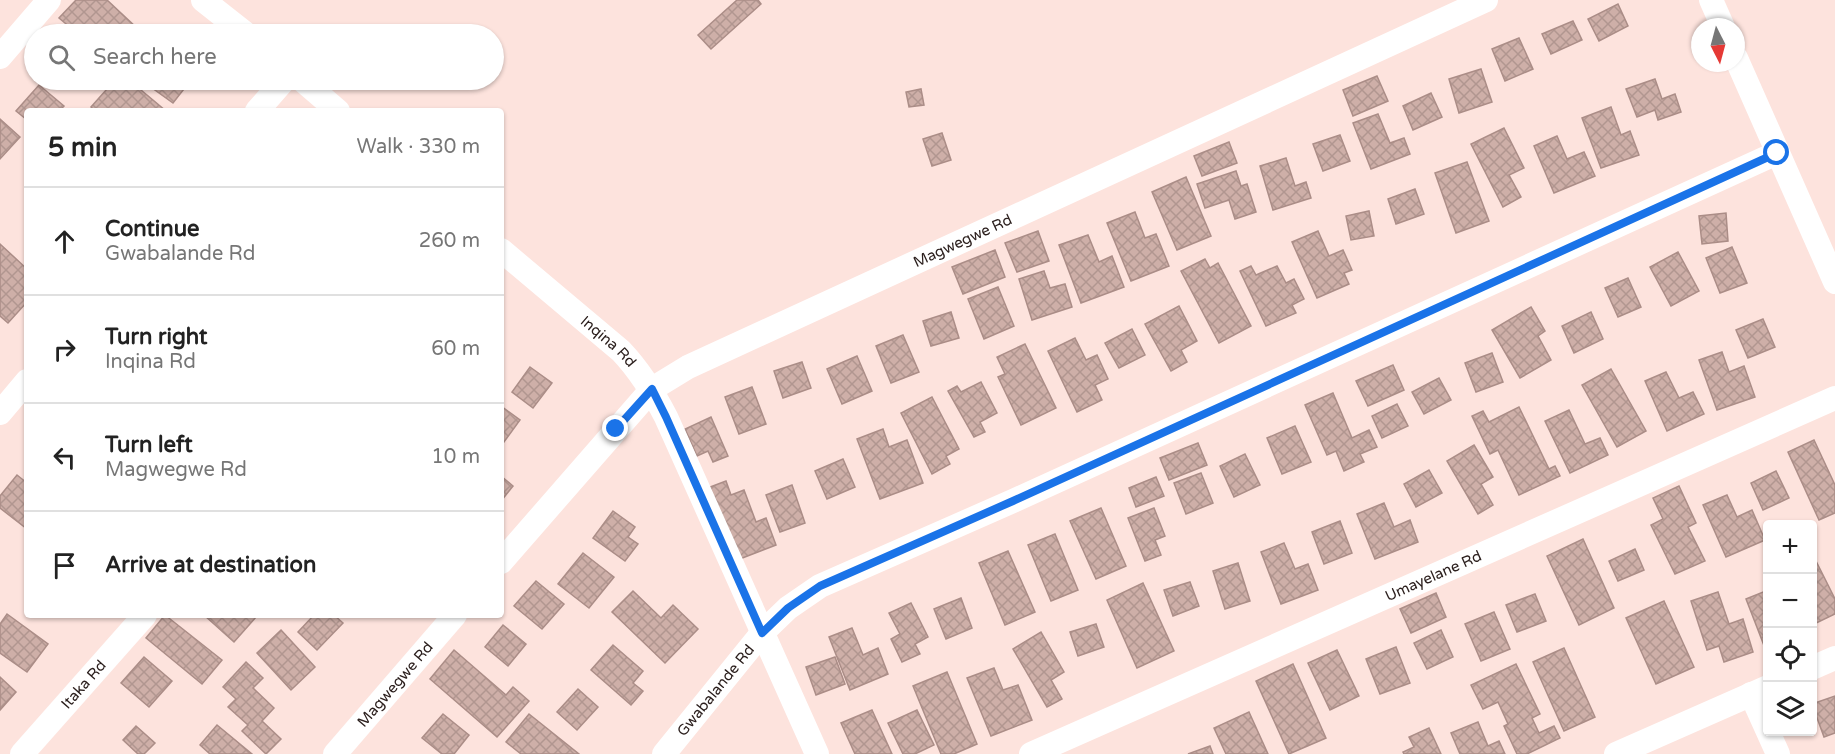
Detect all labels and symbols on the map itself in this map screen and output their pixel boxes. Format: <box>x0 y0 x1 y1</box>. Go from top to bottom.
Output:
north arrow <box>1691 18 1745 72</box>
route start <box>1763 139 1789 165</box>
street label: Magwegwe Rd <box>910 210 1015 271</box>
street label: Inqina Rd <box>577 312 640 371</box>
route end <box>602 415 628 441</box>
street label: Umayelane Rd <box>1382 547 1484 605</box>
street label: Magwegwe Rd <box>354 638 437 731</box>
street label: Gwabalande Rd <box>673 641 758 740</box>
street label: Itaka Rd <box>57 656 110 712</box>

